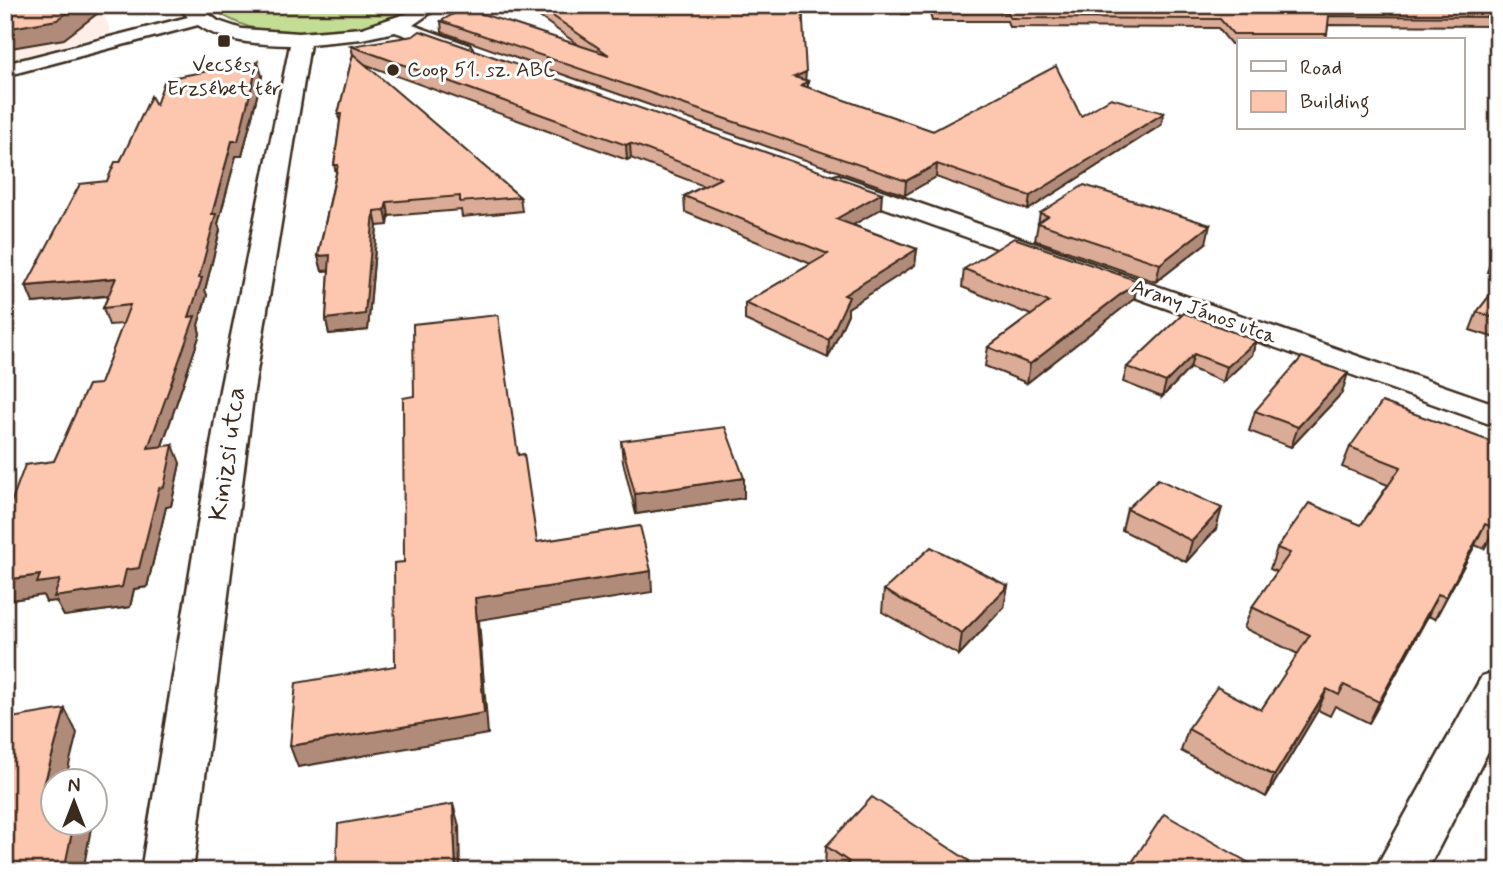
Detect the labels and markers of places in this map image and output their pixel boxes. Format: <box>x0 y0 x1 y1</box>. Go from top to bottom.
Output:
marker: Vecsés, Erzsébet tér <box>216 33 232 49</box>
place label: Vecsés, Erzsébet tér <box>167 51 281 103</box>
place label: Coop 51. sz. ABC <box>407 56 555 84</box>
marker: Coop 51. sz. ABC <box>385 62 401 78</box>

